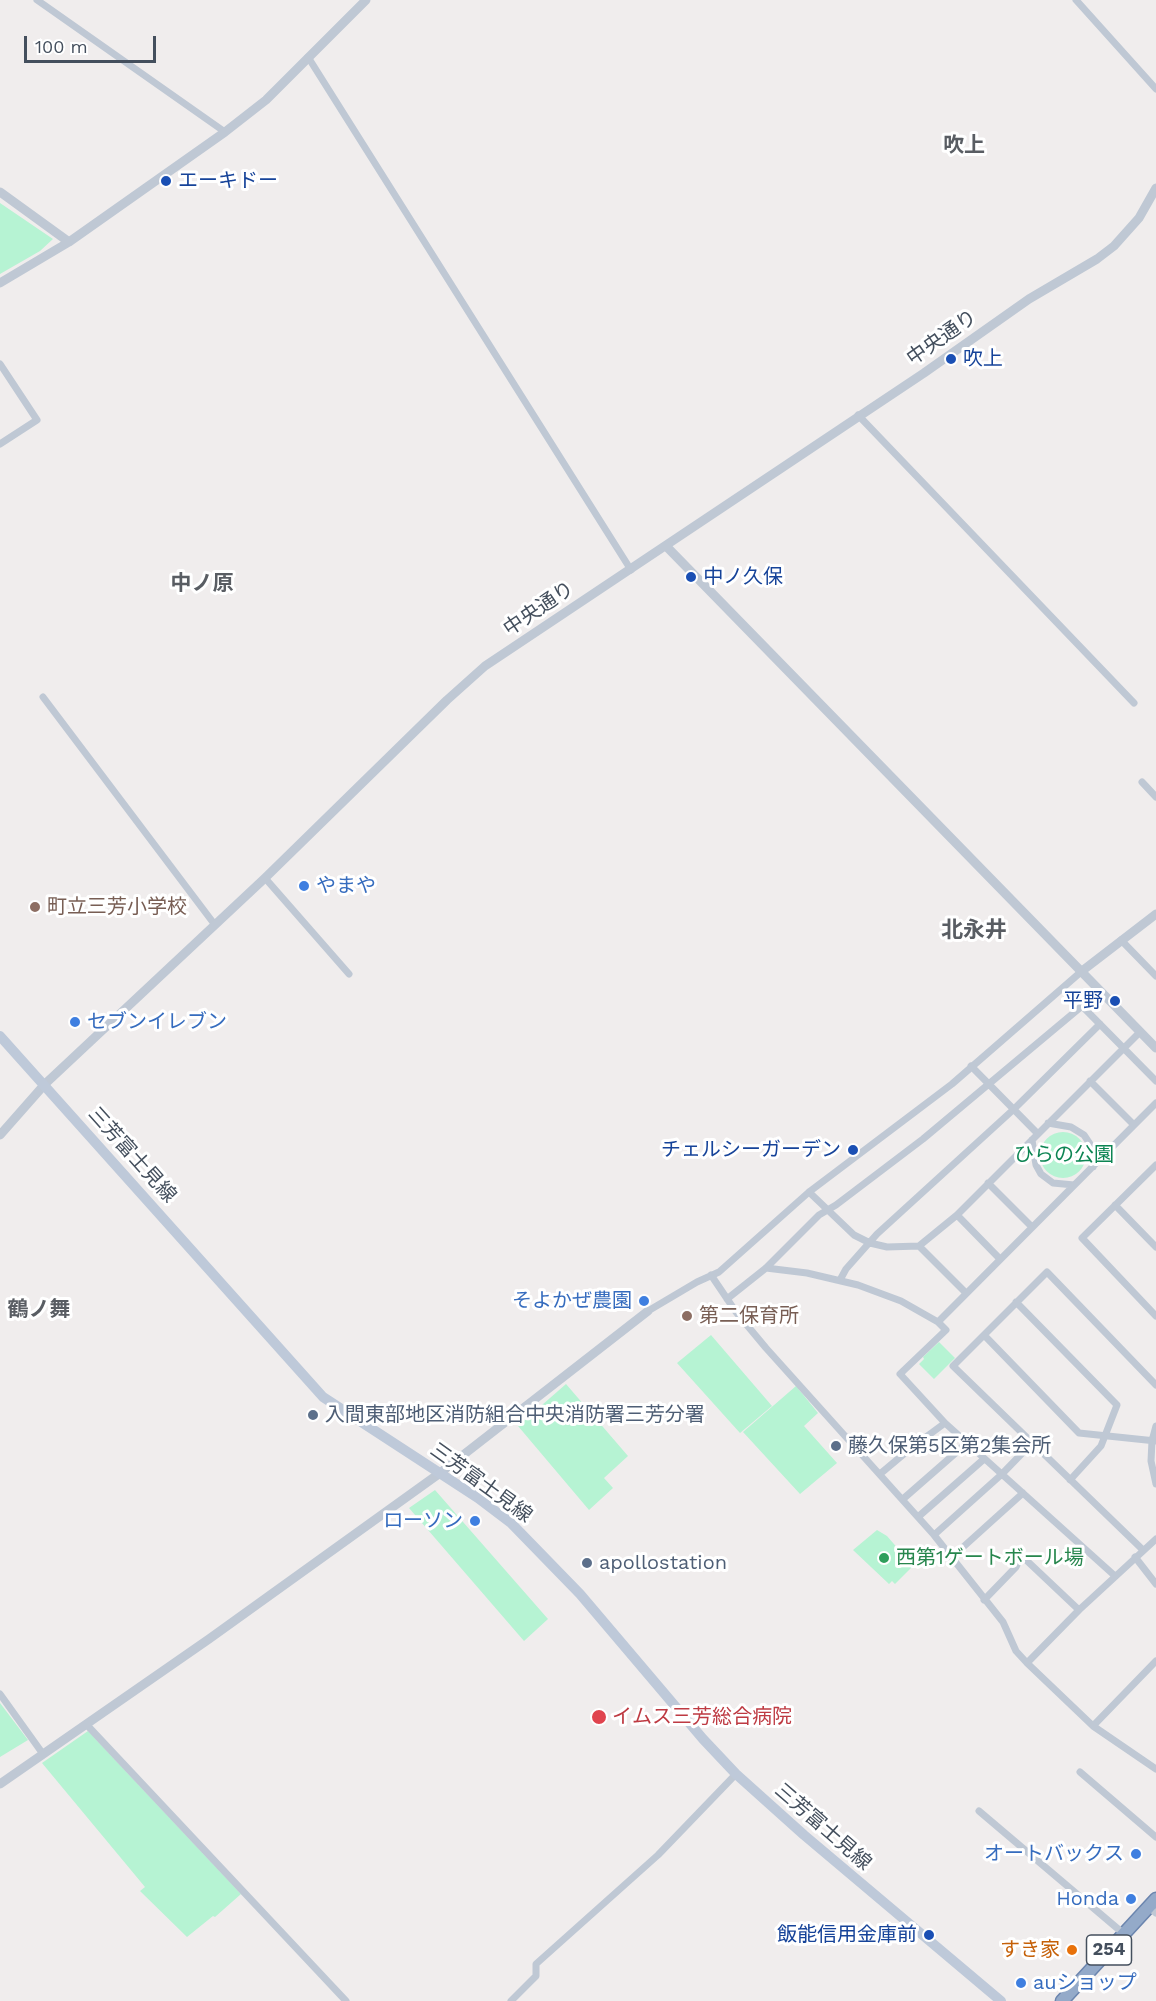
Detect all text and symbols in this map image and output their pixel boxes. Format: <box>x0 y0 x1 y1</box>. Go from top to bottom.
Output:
scale bar <box>27 24 159 62</box>
text: 100 m <box>35 36 88 57</box>
district label: 吹上 <box>943 133 985 159</box>
place label: エーキドー <box>178 169 278 193</box>
marker: エーキドー <box>159 174 173 188</box>
street label: 中央通り <box>902 305 982 371</box>
place label: 吹上 <box>963 347 1003 371</box>
marker: 吹上 <box>944 352 958 366</box>
place label: 中ノ久保 <box>703 565 783 589</box>
marker: 中ノ久保 <box>684 570 698 584</box>
district label: 中ノ原 <box>171 571 233 597</box>
street label: 中央通り <box>499 577 579 641</box>
place label: やまや <box>316 874 376 898</box>
marker: やまや <box>297 879 311 893</box>
place label: 町立三芳小学校 <box>47 895 187 919</box>
marker: 町立三芳小学校 <box>28 900 42 914</box>
district label: 北永井 <box>941 918 1007 944</box>
place label: 平野 <box>1063 989 1103 1013</box>
marker: 平野 <box>1108 994 1122 1008</box>
place label: セブンイレブン <box>87 1010 227 1034</box>
marker: セブンイレブン <box>68 1015 82 1029</box>
street label: 三芳富士見線 <box>83 1102 181 1208</box>
place label: チェルシーガーデン <box>661 1138 841 1162</box>
marker: チェルシーガーデン <box>846 1143 860 1157</box>
park label: ひらの公園 <box>1014 1143 1114 1167</box>
place label: そよかぜ農園 <box>512 1289 632 1313</box>
marker: そよかぜ農園 <box>637 1294 651 1308</box>
district label: 鶴ノ舞 <box>8 1297 70 1323</box>
place label: 第二保育所 <box>699 1304 799 1328</box>
marker: 第二保育所 <box>680 1309 694 1323</box>
place label: 入間東部地区消防組合中央消防署三芳分署 <box>325 1403 705 1427</box>
marker: 入間東部地区消防組合中央消防署三芳分署 <box>306 1408 320 1422</box>
place label: 藤久保第5区第2集会所 <box>848 1434 1051 1458</box>
street label: 三芳富士見線 <box>425 1438 537 1528</box>
marker: 藤久保第5区第2集会所 <box>829 1439 843 1453</box>
place label: ローソン <box>383 1509 463 1533</box>
marker: ローソン <box>468 1514 482 1528</box>
place label: 西第1ゲートボール場 <box>896 1546 1084 1570</box>
place label: apollostation <box>599 1551 727 1575</box>
marker: 西第1ゲートボール場 <box>877 1551 891 1565</box>
marker: apollostation <box>580 1556 594 1570</box>
place label: イムス三芳総合病院 <box>612 1705 792 1729</box>
marker: イムス三芳総合病院 <box>590 1708 608 1726</box>
street label: 三芳富士見線 <box>770 1779 876 1875</box>
place label: オートバックス <box>984 1842 1124 1866</box>
marker: オートバックス <box>1129 1847 1143 1861</box>
place label: Honda <box>1056 1887 1119 1911</box>
marker: Honda <box>1124 1892 1138 1906</box>
place label: 飯能信用金庫前 <box>777 1923 917 1947</box>
marker: 飯能信用金庫前 <box>922 1928 936 1942</box>
road number: 254 <box>1086 1935 1132 1965</box>
place label: すき家 <box>1000 1938 1060 1962</box>
marker: すき家 <box>1065 1943 1079 1957</box>
place label: auショップ <box>1033 1971 1137 1995</box>
marker: auショップ <box>1014 1976 1028 1990</box>

